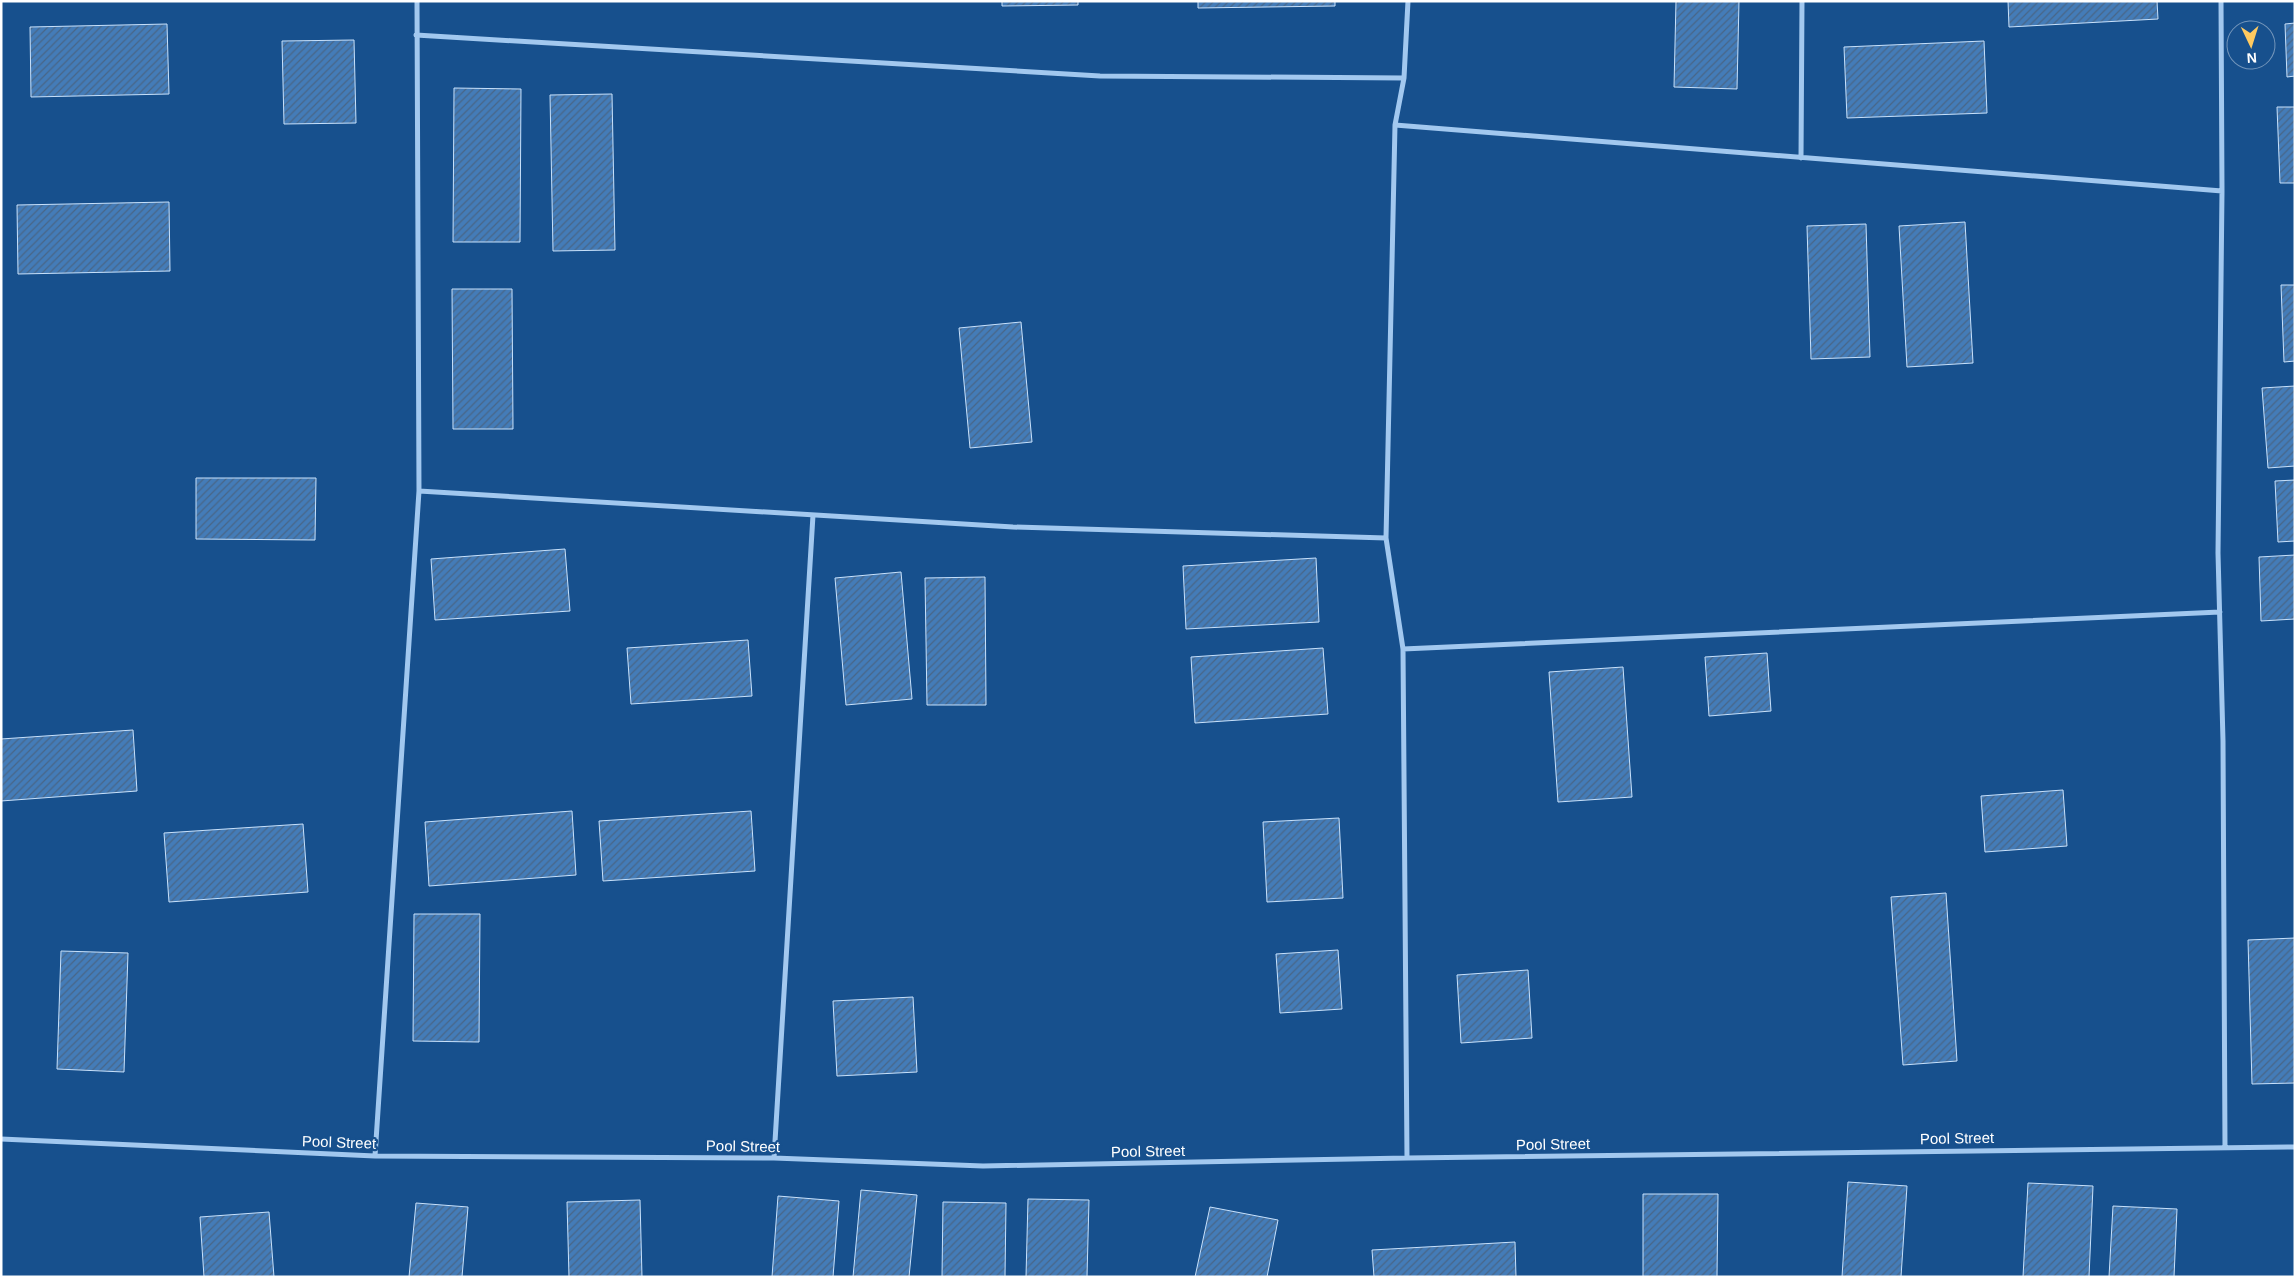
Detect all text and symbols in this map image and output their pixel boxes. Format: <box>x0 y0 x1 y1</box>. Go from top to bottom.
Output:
north arrow <box>2226 20 2276 70</box>
text: N <box>2246 50 2258 66</box>
street label: Pool Street <box>1920 1129 1995 1147</box>
street label: Pool Street <box>302 1132 377 1152</box>
street label: Pool Street <box>1516 1135 1591 1153</box>
street label: Pool Street <box>706 1137 781 1155</box>
street label: Pool Street <box>1111 1142 1186 1160</box>

